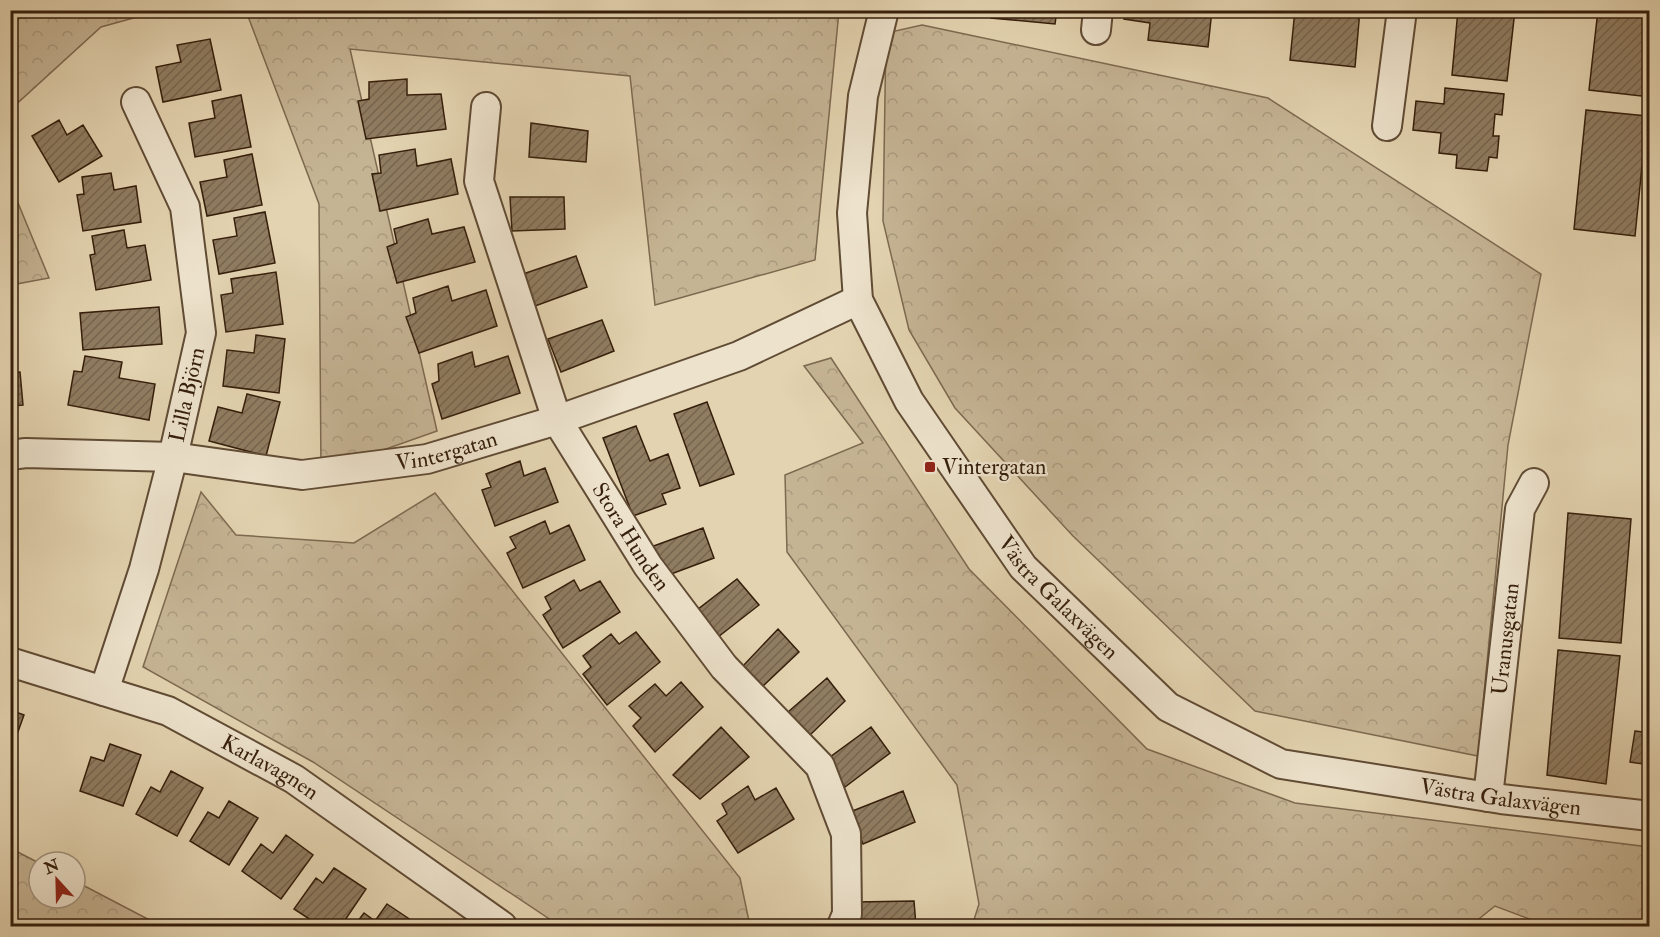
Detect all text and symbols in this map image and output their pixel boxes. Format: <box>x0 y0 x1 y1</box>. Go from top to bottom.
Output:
street label: Lilla Björn <box>163 345 211 445</box>
street label: Vintergatan <box>394 425 501 477</box>
place label: Vintergatan <box>942 453 1046 481</box>
marker: Vintergatan <box>923 460 937 474</box>
street label: Stora Hunden <box>586 477 676 597</box>
street label: Västra Galaxvägen <box>992 530 1124 666</box>
street label: Uranusgatan <box>1485 581 1526 697</box>
street label: Karlavagnen <box>216 728 324 806</box>
street label: Västra Galaxvägen <box>1418 772 1583 822</box>
north arrow <box>27 850 87 910</box>
text: N <box>40 855 63 879</box>

